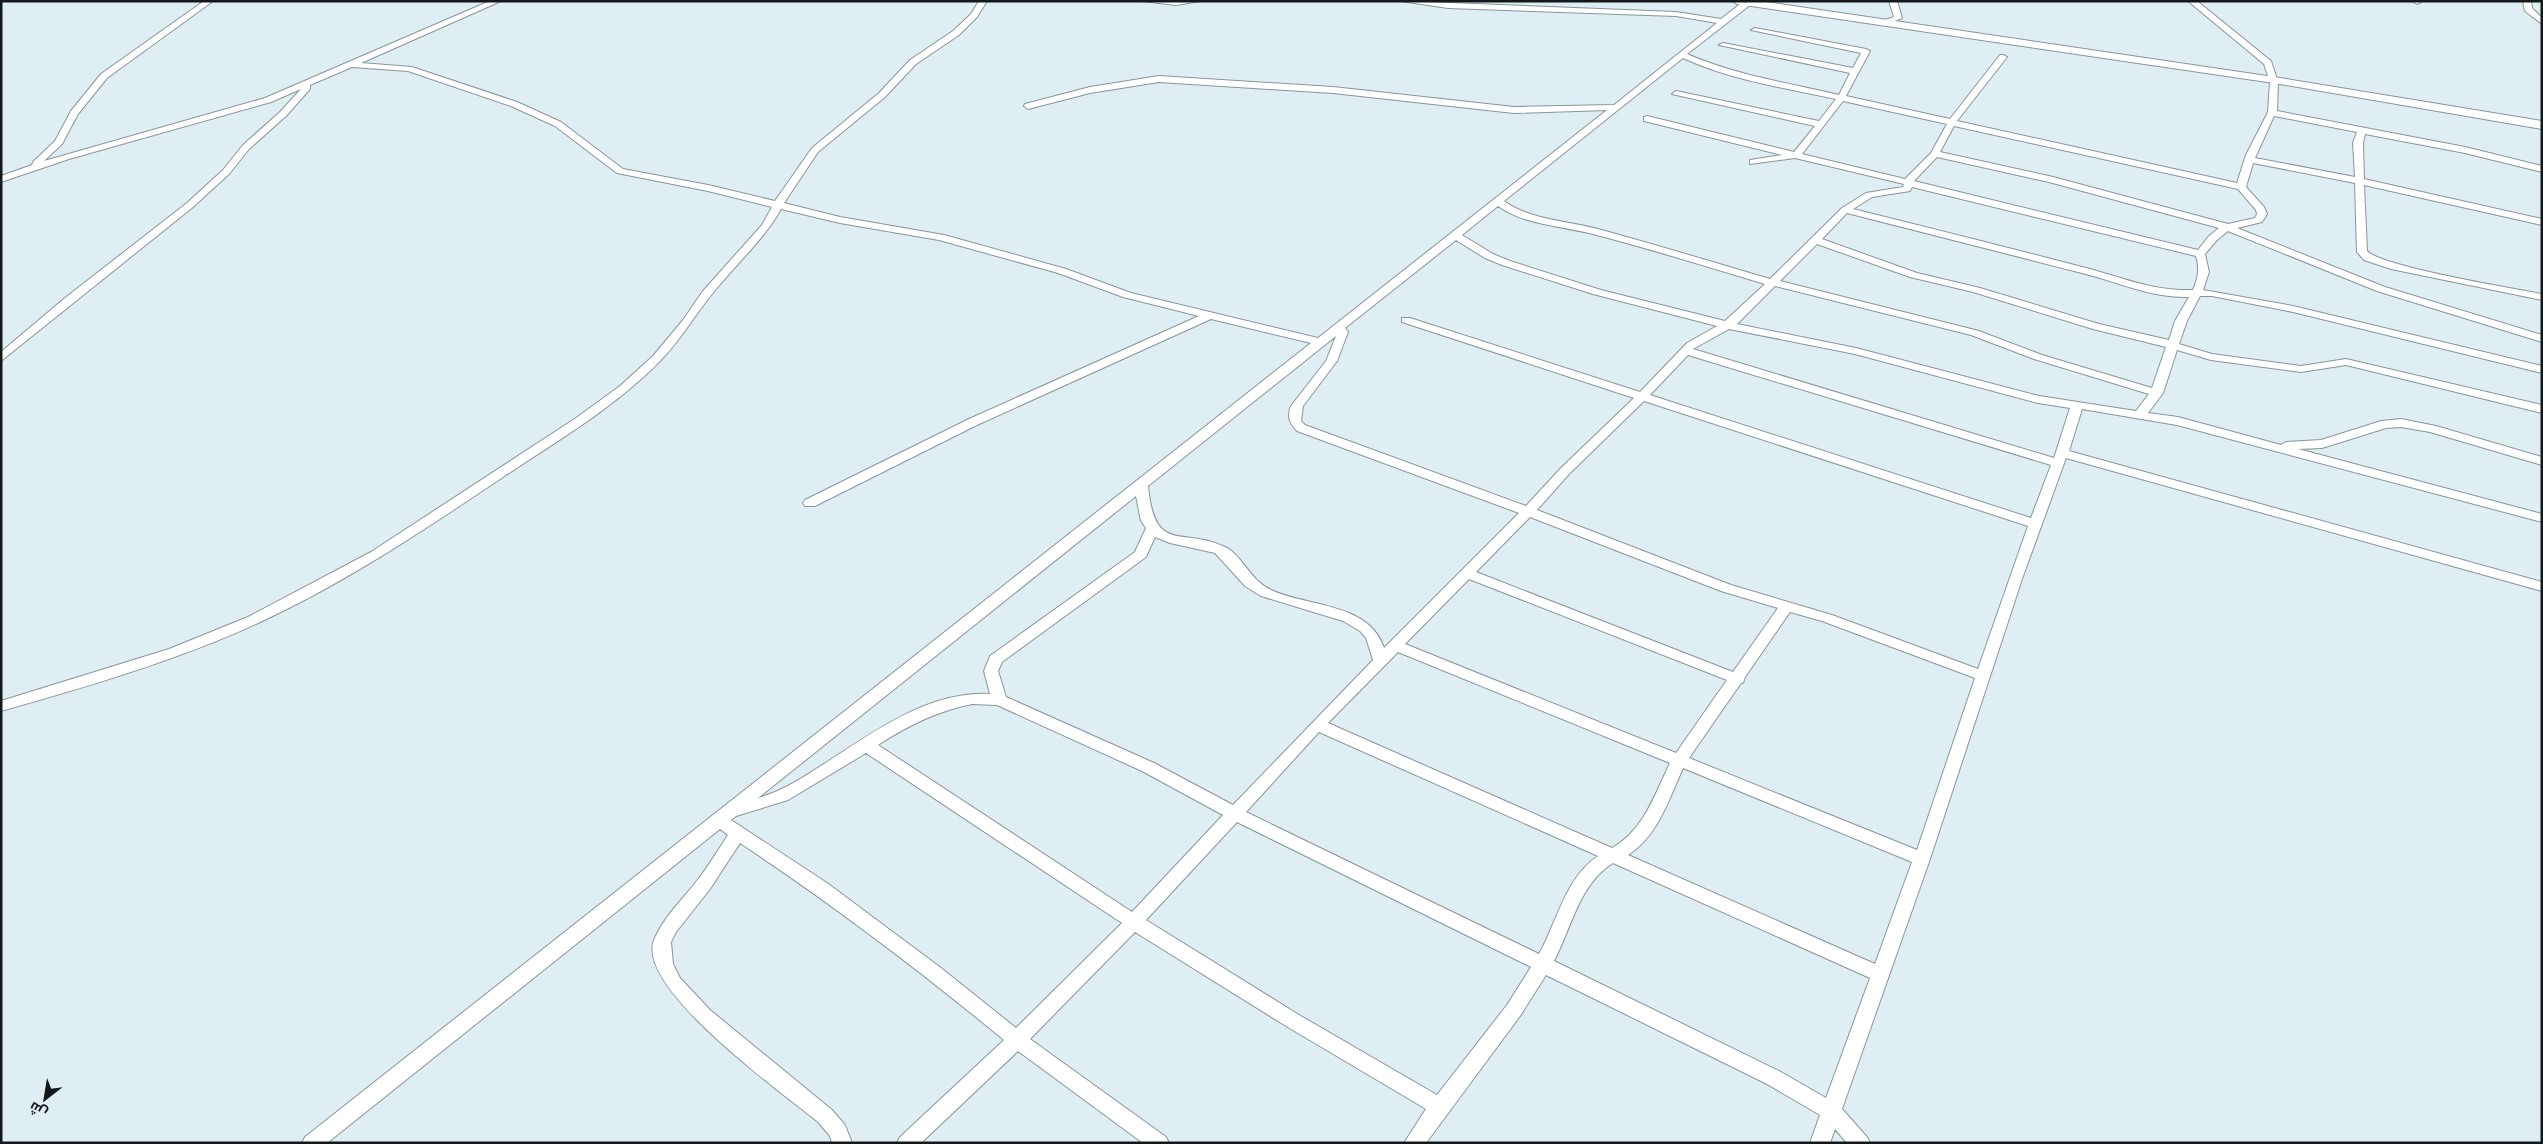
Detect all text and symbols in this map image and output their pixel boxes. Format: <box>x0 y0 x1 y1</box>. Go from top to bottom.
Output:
north arrow <box>20 1074 70 1124</box>
text: ش <box>26 1098 51 1122</box>

